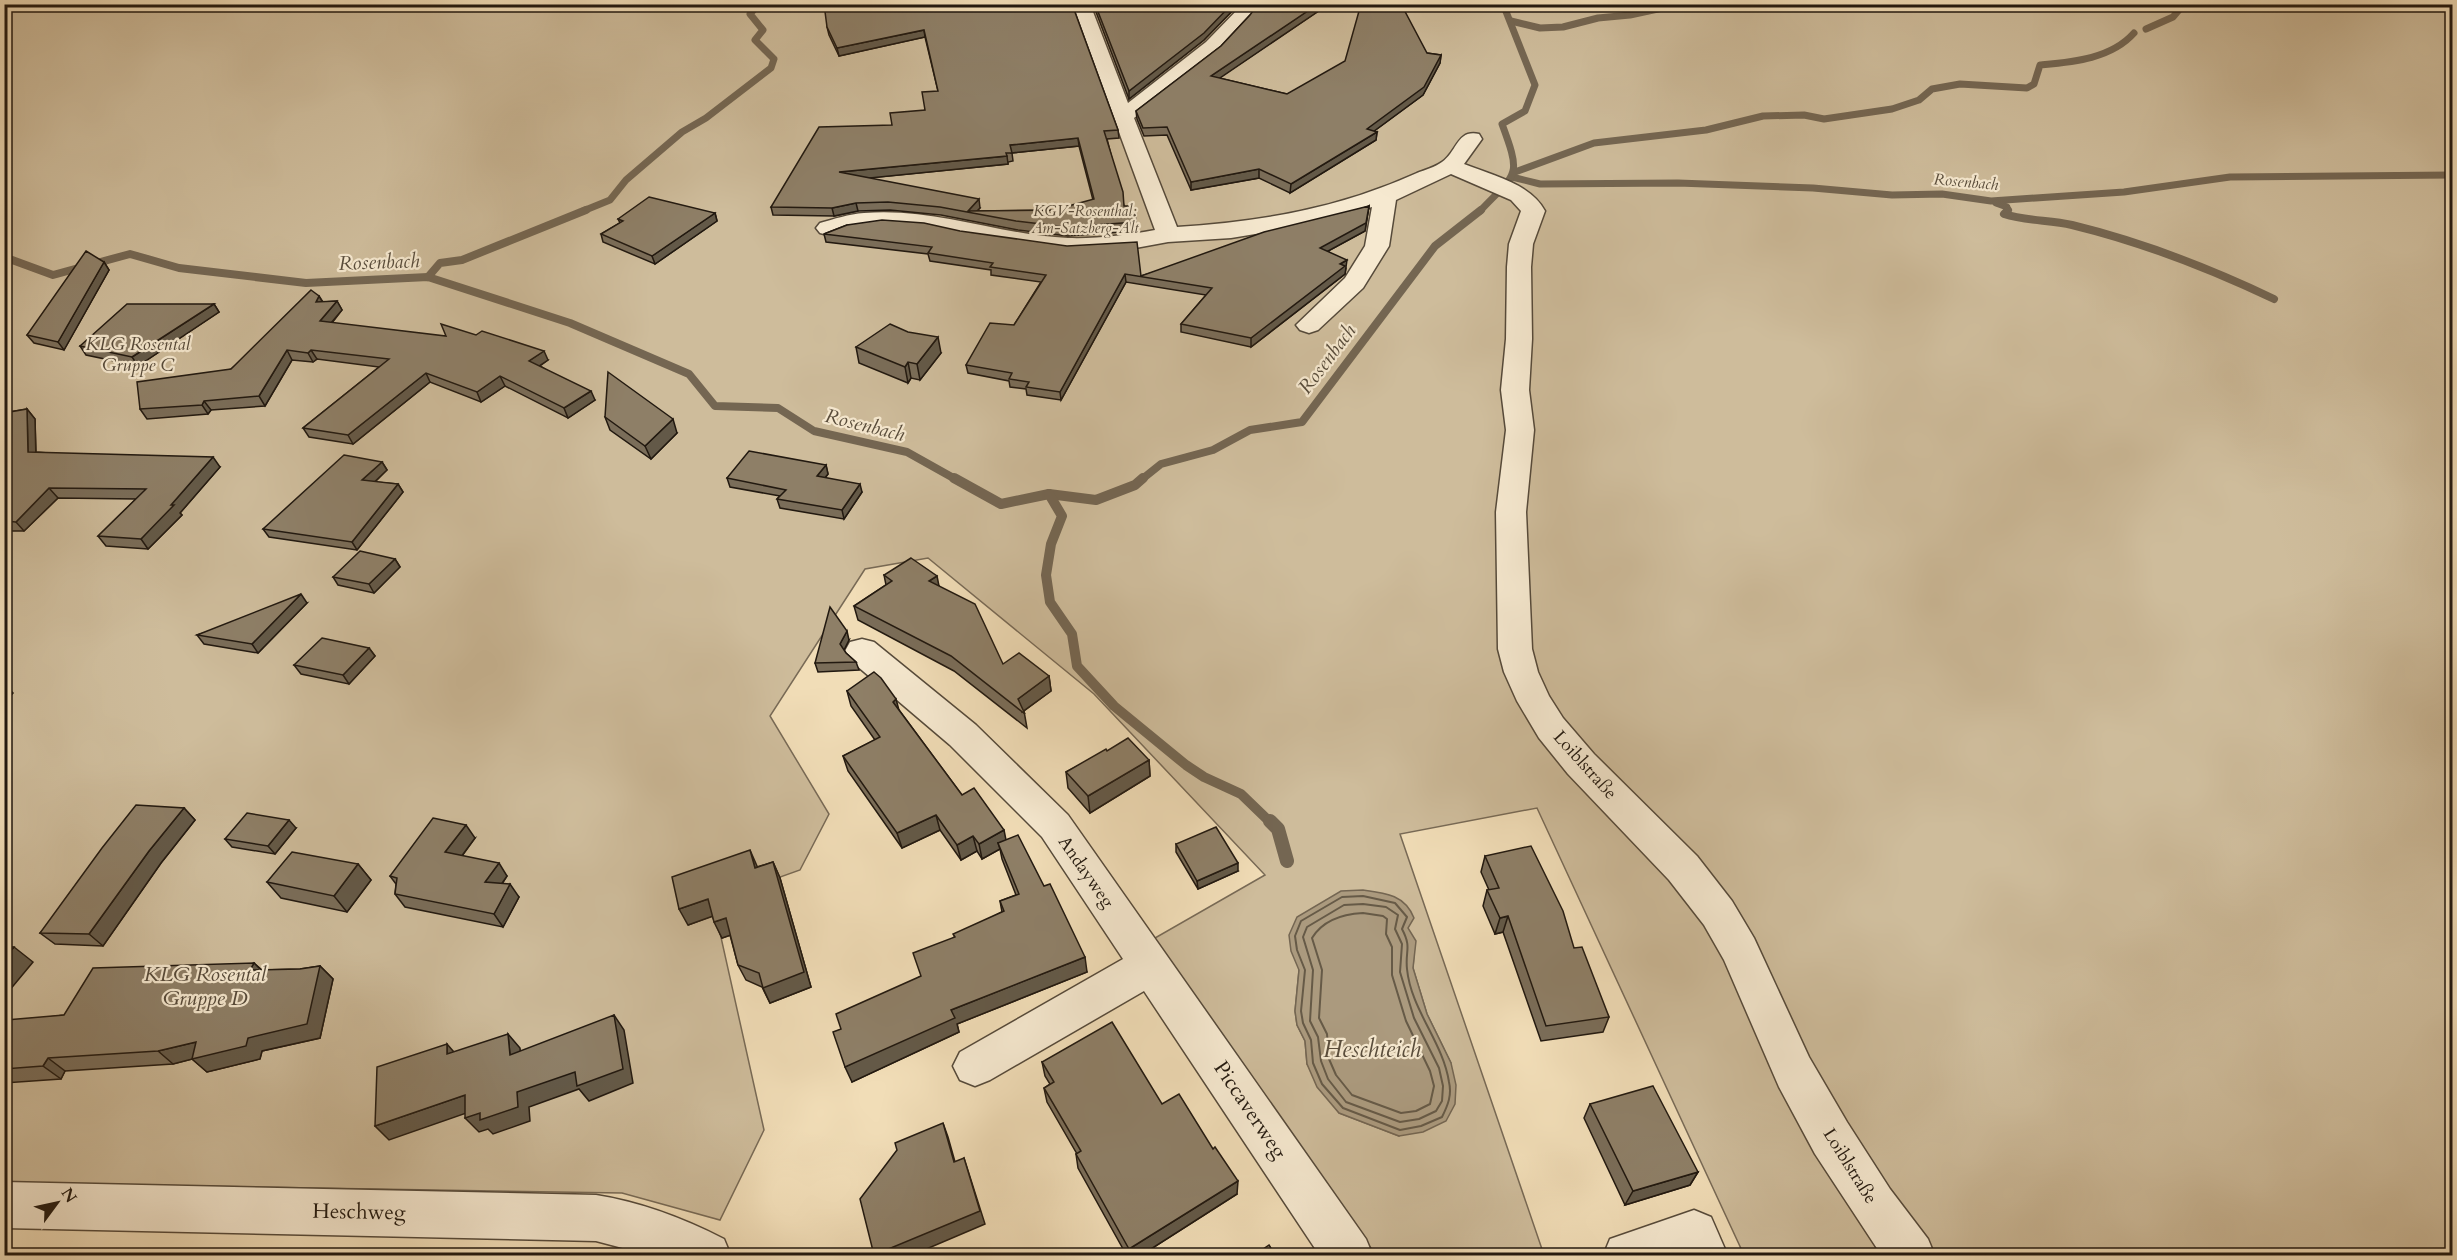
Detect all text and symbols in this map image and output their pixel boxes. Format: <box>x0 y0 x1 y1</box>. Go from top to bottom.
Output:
water label: Rosenbach <box>1933 168 2000 196</box>
park label: KGV-Rosenthal: Am-Satzberg-Alt <box>1030 201 1139 238</box>
water label: Rosenbach <box>338 247 420 277</box>
water label: Rosenbach <box>1292 318 1362 400</box>
park label: KLG Rosental Gruppe C <box>86 332 192 378</box>
water label: Rosenbach <box>822 402 908 448</box>
street label: Loiblstraße <box>1547 725 1623 805</box>
street label: Andayweg <box>1052 831 1120 914</box>
park label: KLG Rosental Gruppe D <box>144 960 267 1013</box>
water label: Heschteich <box>1323 1033 1421 1066</box>
street label: Piccaverweg <box>1207 1055 1294 1165</box>
street label: Loiblstraße <box>1817 1123 1883 1209</box>
north arrow <box>27 1173 87 1233</box>
text: N <box>56 1184 82 1207</box>
street label: Heschweg <box>312 1197 406 1227</box>

